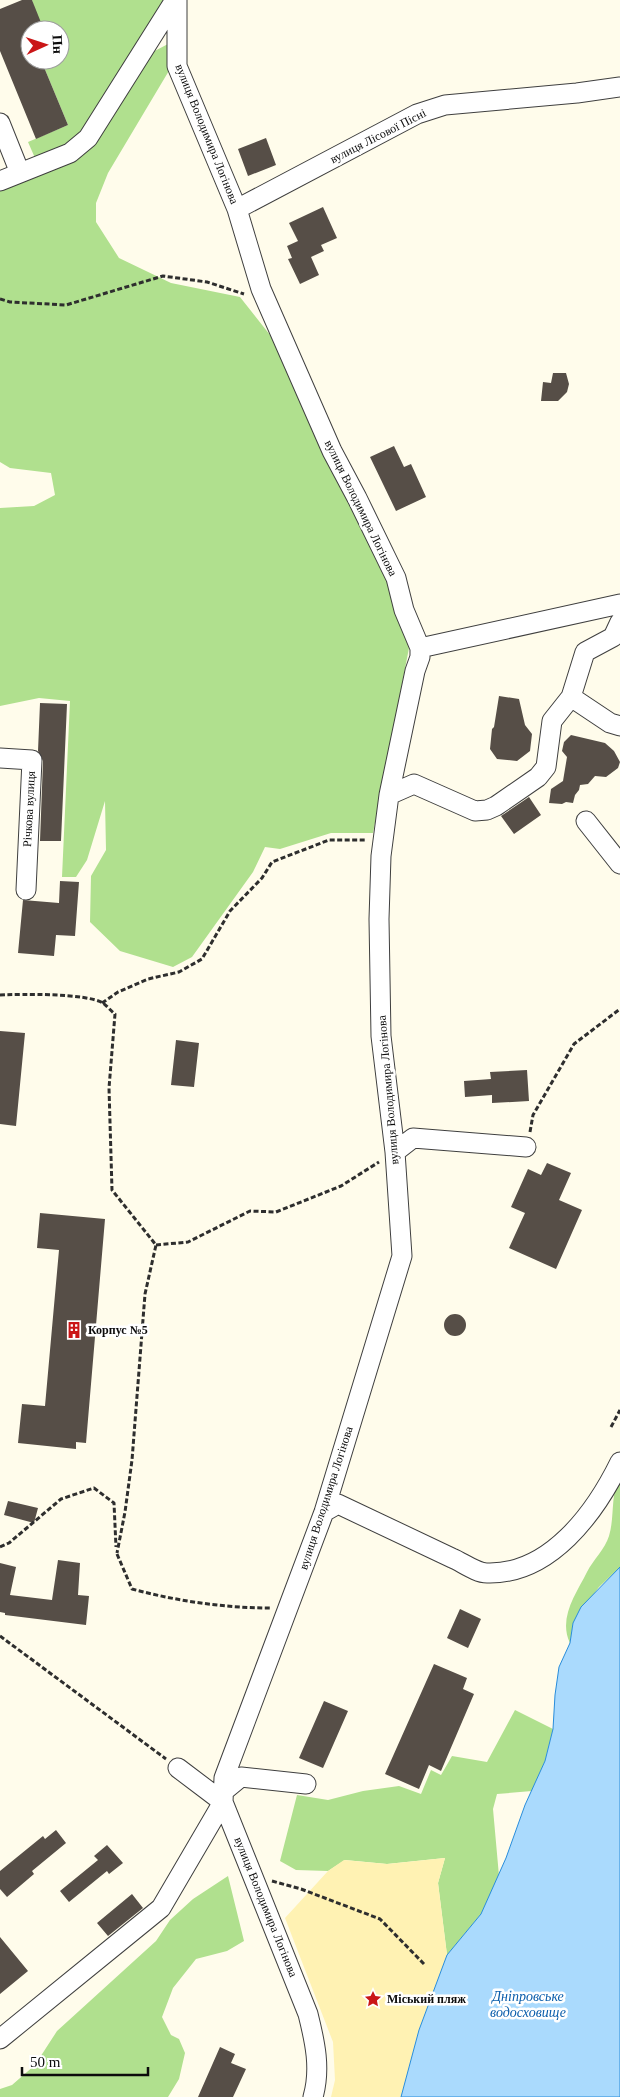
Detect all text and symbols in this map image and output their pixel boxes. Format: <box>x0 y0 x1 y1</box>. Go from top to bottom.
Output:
north arrow <box>20 20 70 70</box>
text: Пн <box>49 34 65 54</box>
street label: вулиця Володимира Логінова <box>172 62 242 207</box>
street label: вулиця Лісової Пісні <box>328 105 429 166</box>
street label: вулиця Володимира Логінова <box>322 438 400 579</box>
street label: Річкова вулиця <box>20 770 38 847</box>
street label: вулиця Володимира Логінова <box>374 1014 402 1165</box>
building icon: Корпус №5 <box>64 1320 84 1340</box>
place label: Корпус №5 <box>88 1323 148 1337</box>
street label: вулиця Володимира Логінова <box>296 1424 356 1571</box>
street label: вулиця Володимира Логінова <box>231 1835 301 1980</box>
place icon: Міський пляж <box>363 1989 383 2009</box>
water label: Дніпровське водосховище <box>490 1989 566 2020</box>
place label: Міський пляж <box>387 1992 466 2006</box>
scale bar <box>22 2044 149 2076</box>
text: 50 m <box>30 2054 61 2070</box>

